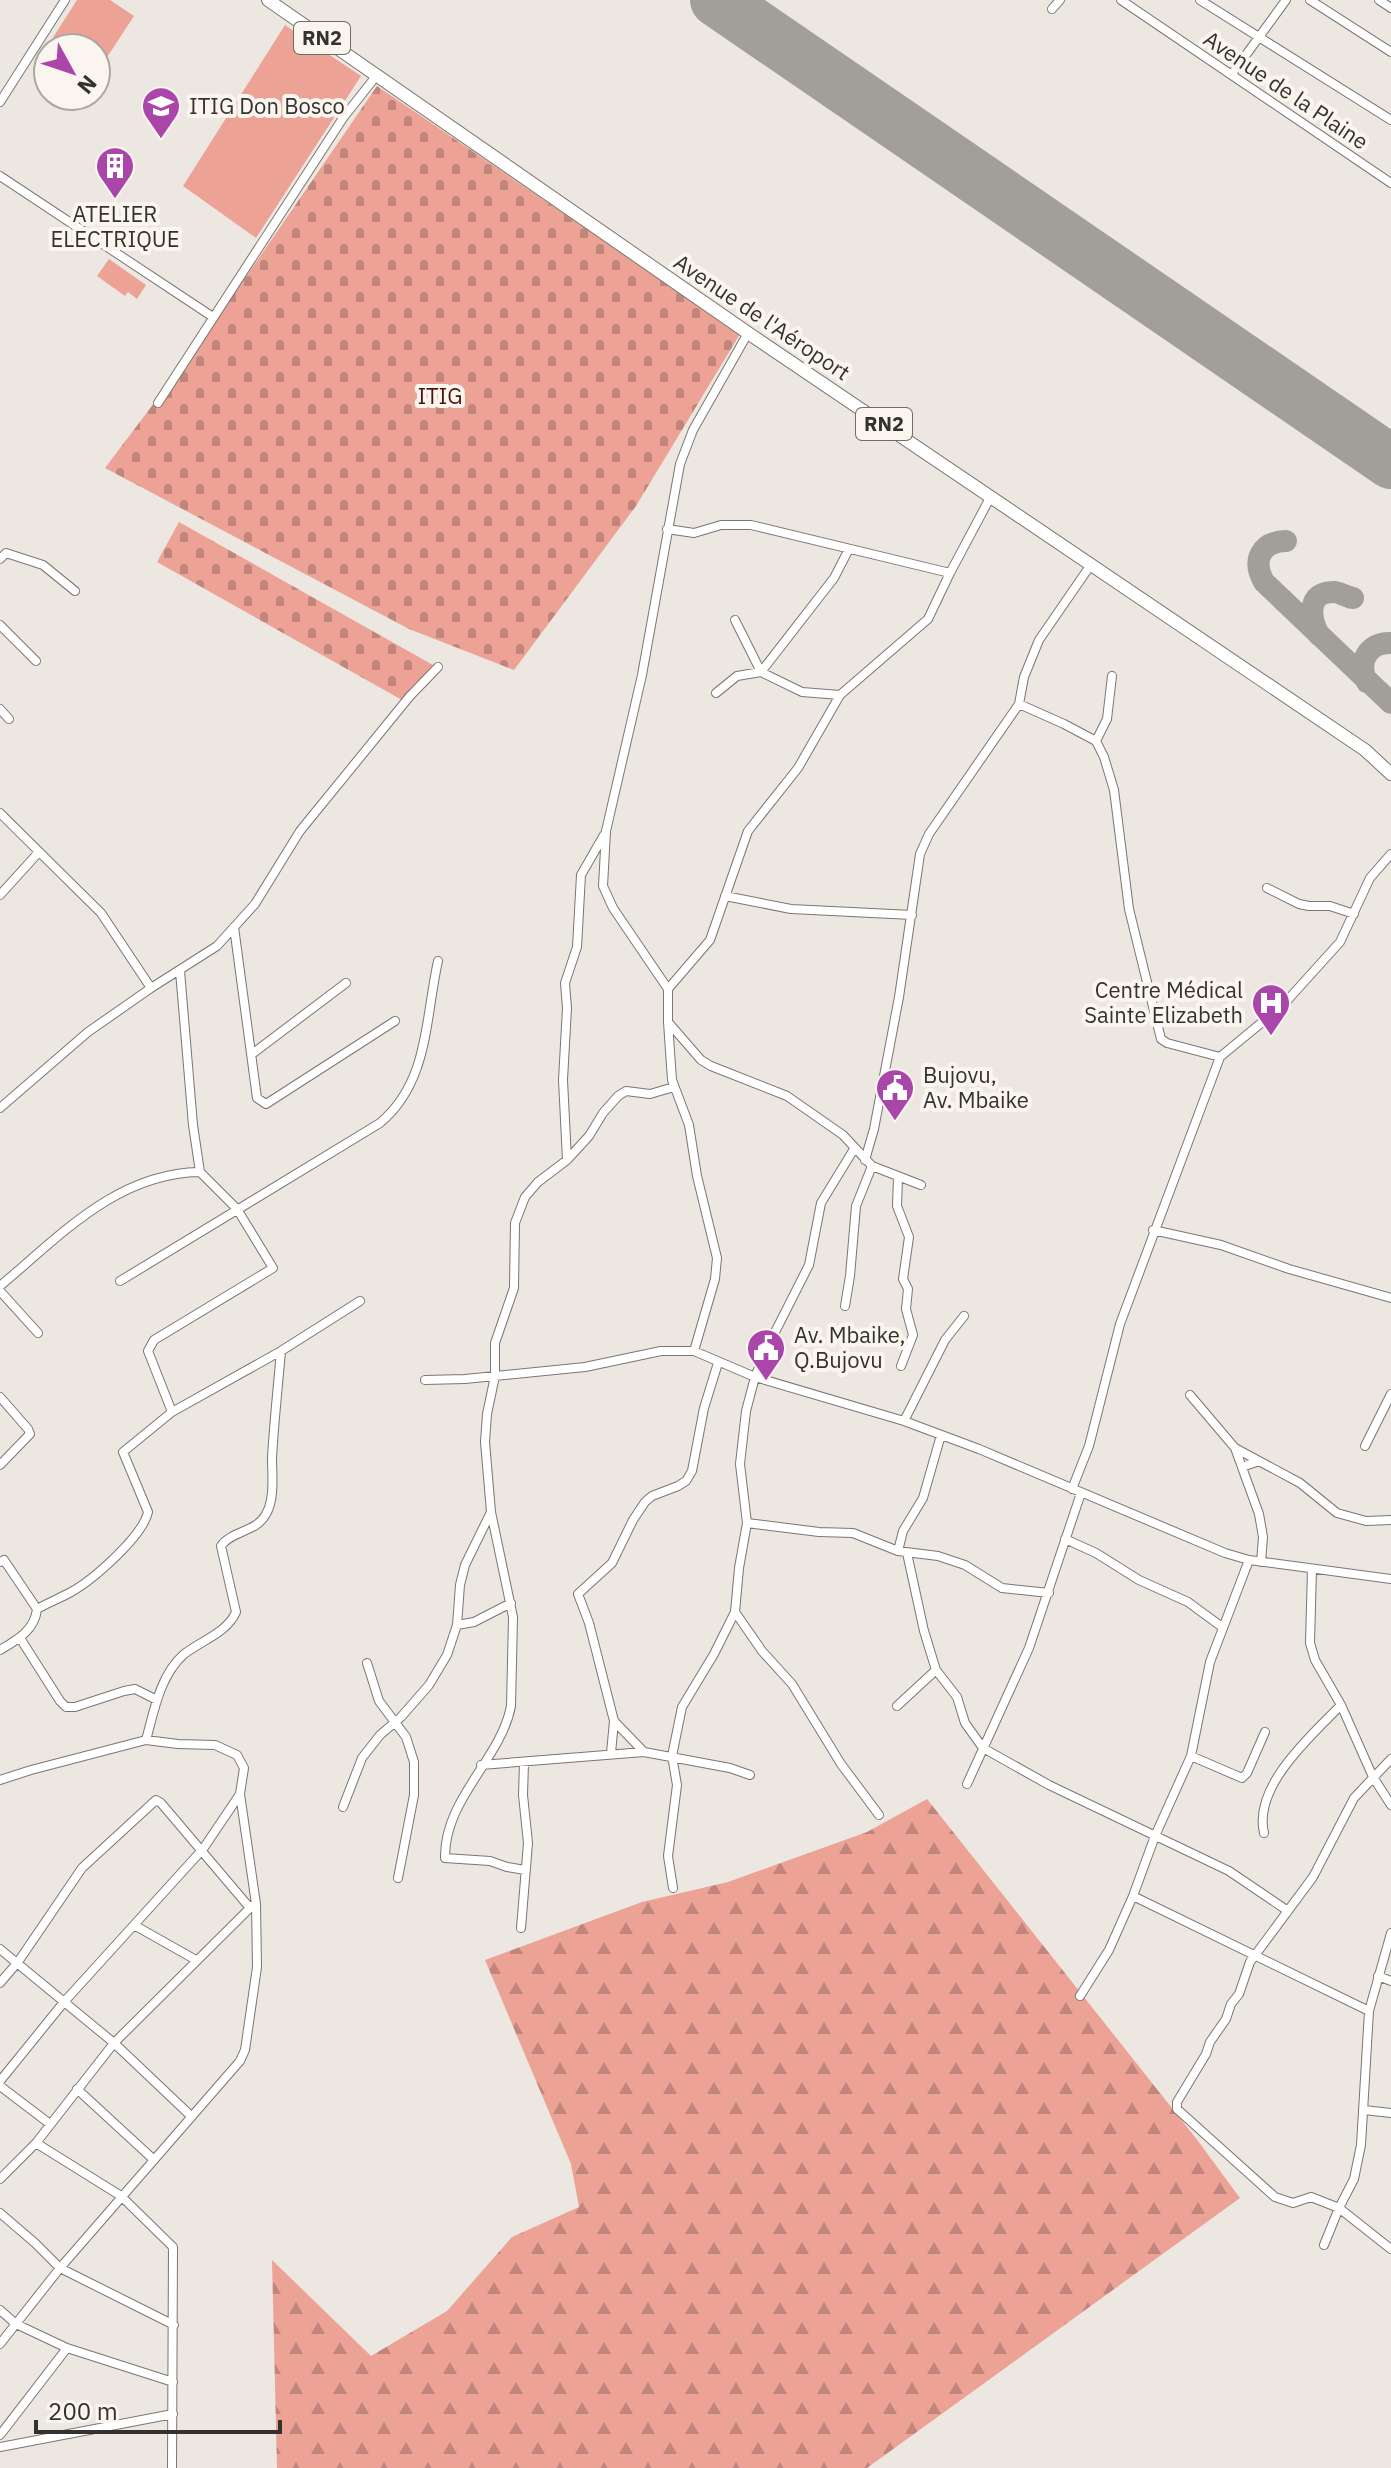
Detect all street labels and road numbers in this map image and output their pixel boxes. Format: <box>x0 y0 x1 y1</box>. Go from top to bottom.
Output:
road number: RN2 <box>294 22 350 54</box>
street label: Avenue de la Plaine <box>1198 24 1374 155</box>
street label: Avenue de l'Aéroport <box>669 247 856 386</box>
road number: RN2 <box>856 408 912 440</box>

